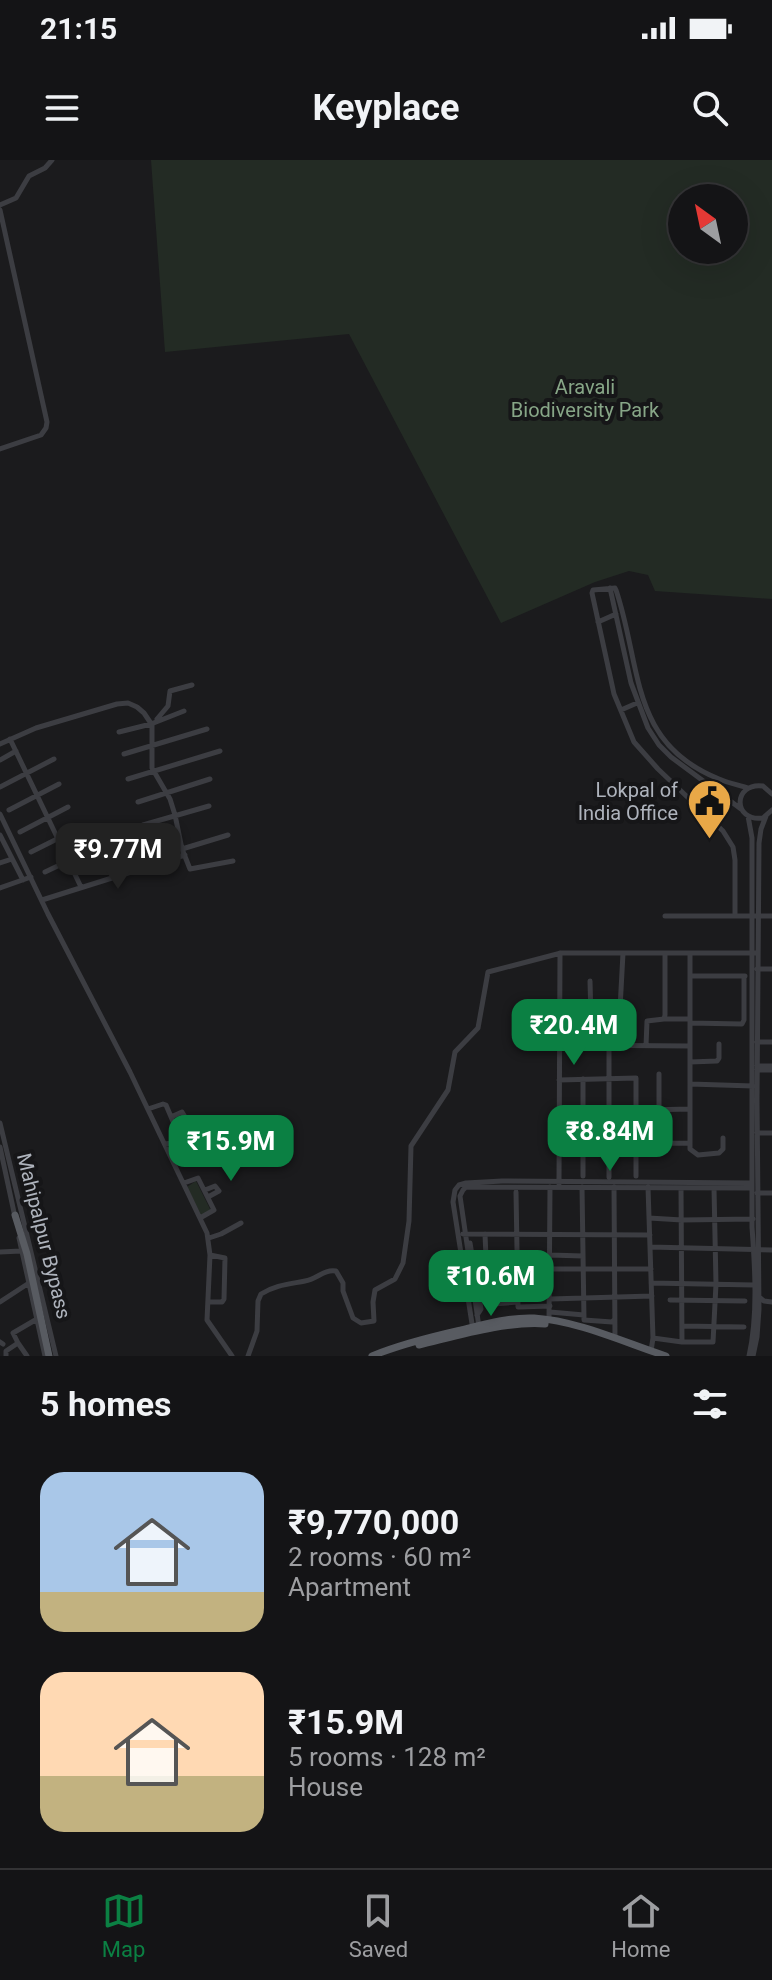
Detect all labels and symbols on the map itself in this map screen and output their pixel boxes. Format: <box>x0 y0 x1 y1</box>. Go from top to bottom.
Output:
north arrow <box>668 184 748 264</box>
park label: Aravali Biodiversity Park <box>511 375 660 422</box>
public building icon: Lokpal of India Office <box>685 777 733 840</box>
place label: Lokpal of India Office <box>578 778 678 825</box>
pin: ₹9.77M <box>53 823 183 891</box>
pin: ₹20.4M <box>509 999 639 1067</box>
pin: ₹8.84M <box>545 1105 675 1173</box>
pin: ₹15.9M <box>166 1115 296 1183</box>
street label: Mahipalpur Bypass <box>12 1151 76 1321</box>
pin: ₹10.6M <box>426 1250 556 1318</box>

